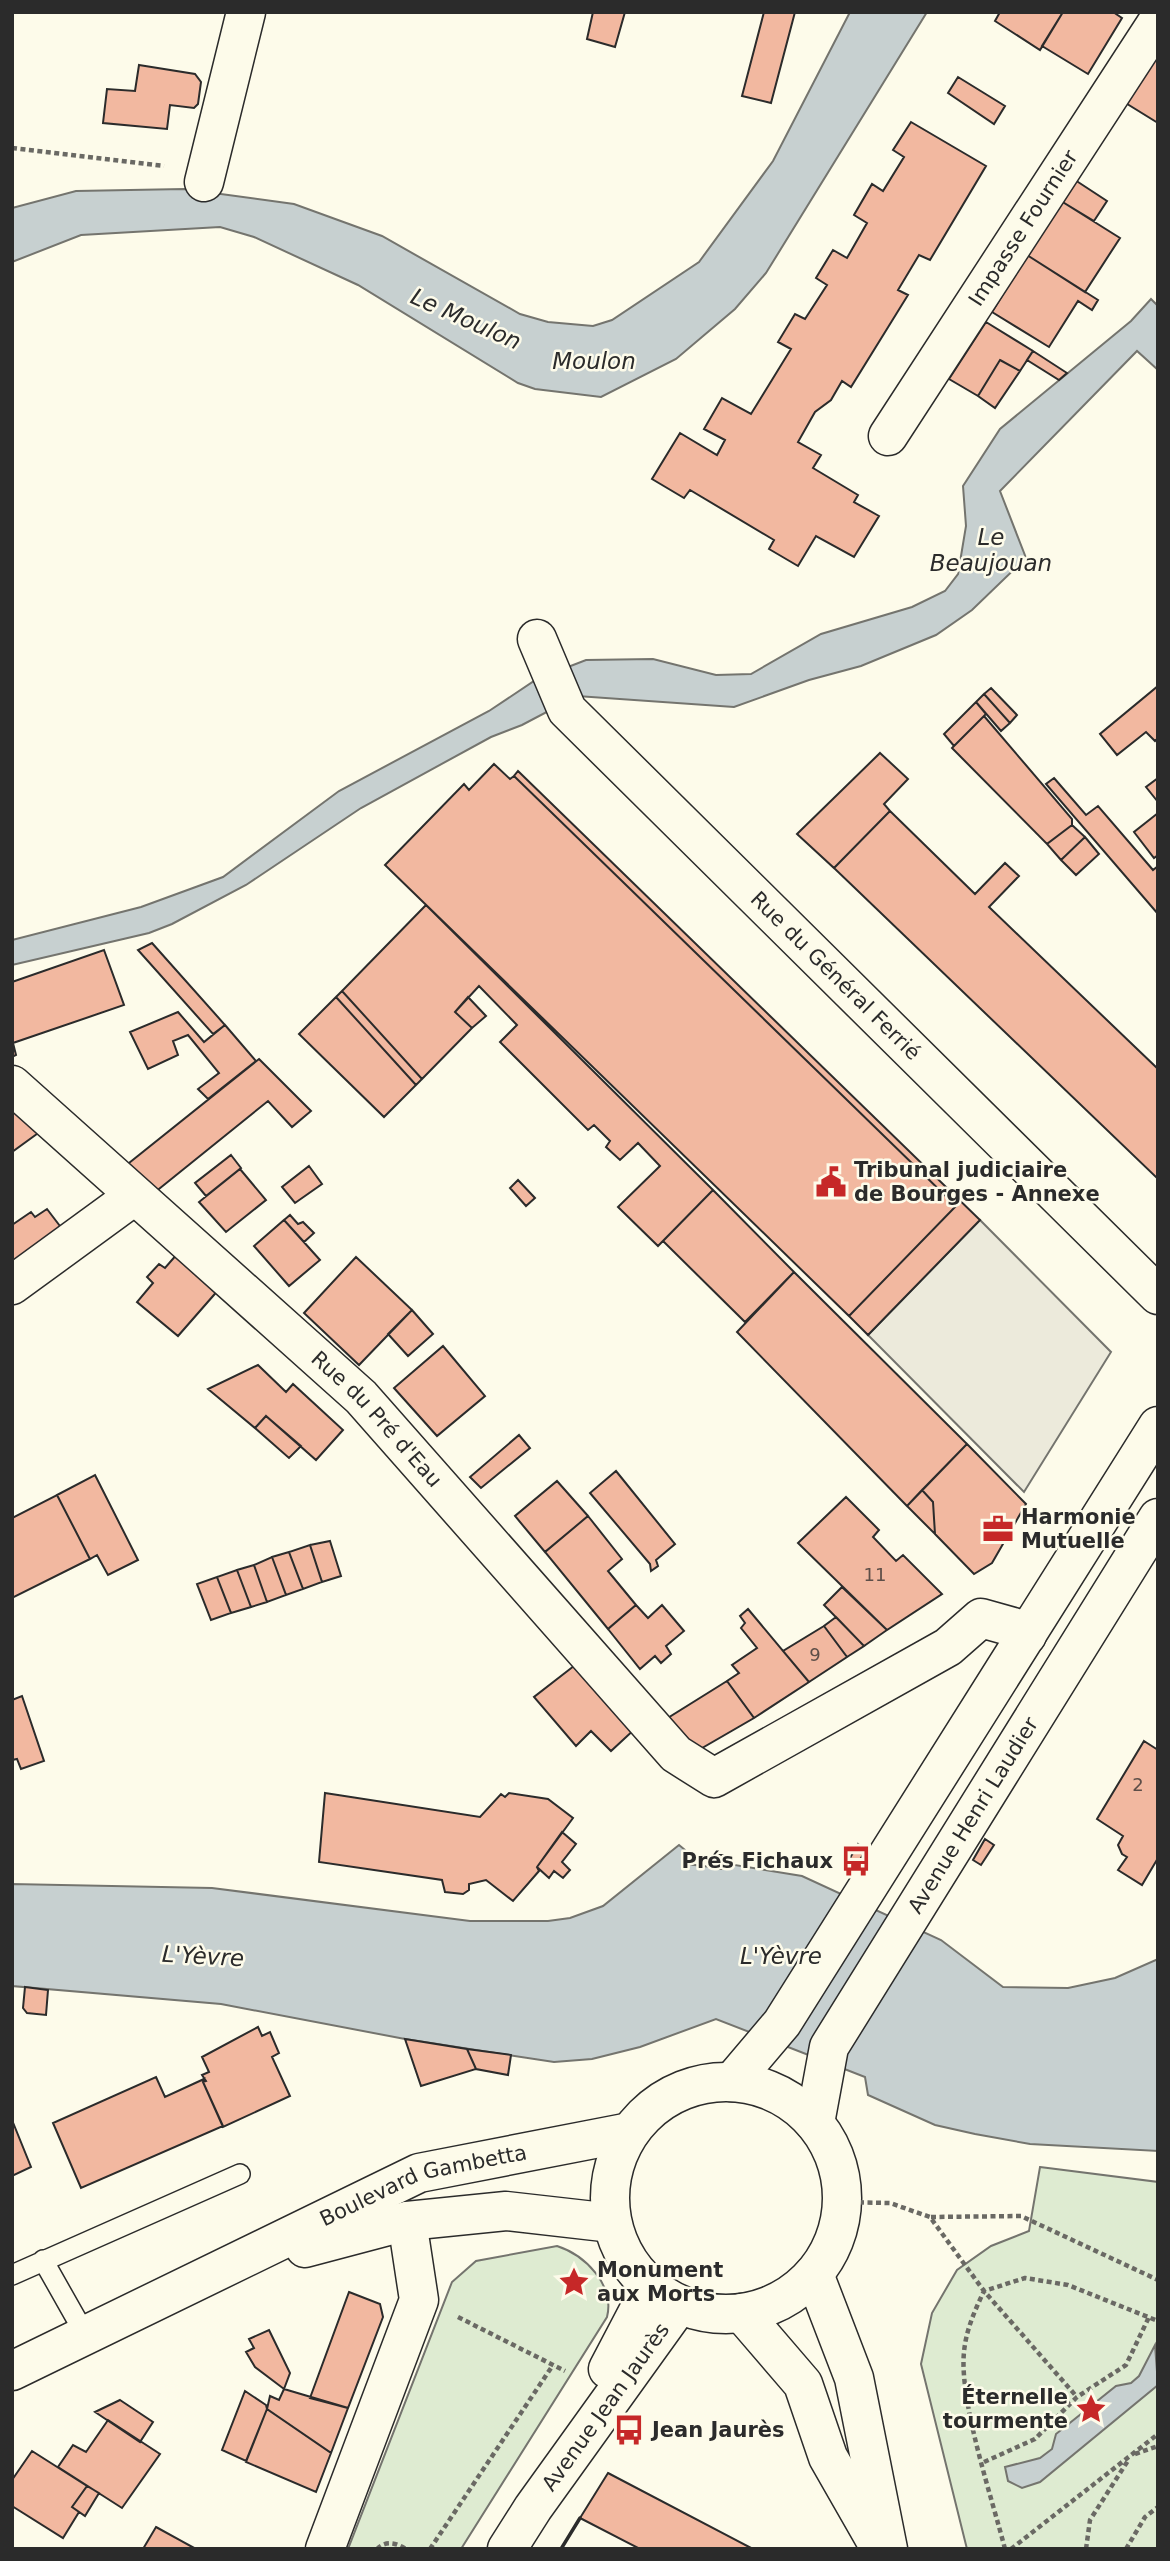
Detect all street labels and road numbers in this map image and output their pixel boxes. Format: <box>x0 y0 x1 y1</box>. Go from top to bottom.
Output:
street label: Impasse Fournier <box>964 145 1083 310</box>
street label: Rue du Général Ferrié <box>746 887 925 1065</box>
street label: Rue du Pré d'Eau <box>306 1346 447 1492</box>
street label: Avenue Henri Laudier <box>903 1713 1043 1918</box>
street label: Boulevard Gambetta <box>316 2140 529 2231</box>
street label: Avenue Jean Jaurès <box>537 2318 674 2496</box>

